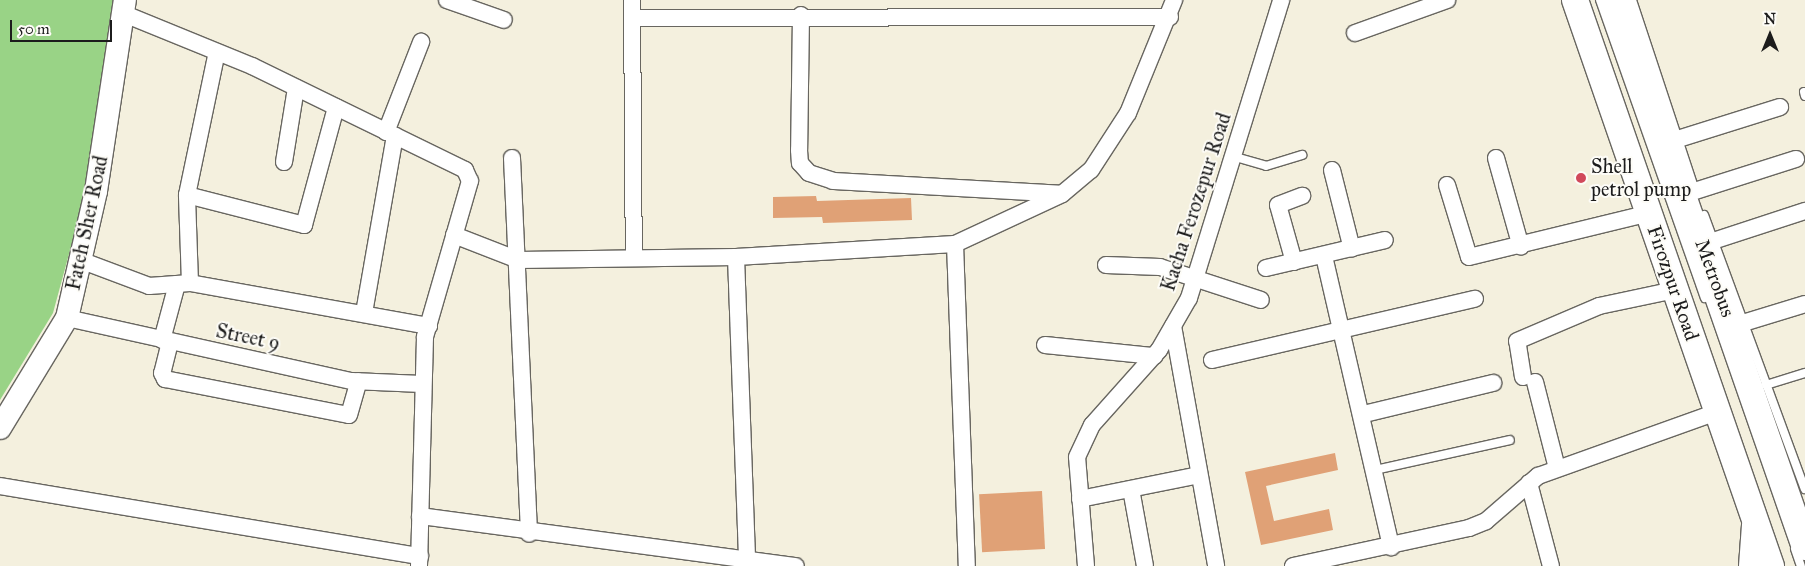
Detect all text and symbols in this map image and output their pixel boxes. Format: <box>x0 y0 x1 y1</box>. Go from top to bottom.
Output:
scale bar <box>12 10 115 42</box>
north arrow <box>1745 10 1795 60</box>
text: N <box>1764 11 1776 28</box>
text: 50 m <box>18 20 50 38</box>
street label: Kacha Ferozepur Road <box>1156 110 1236 294</box>
street label: Fateh Sher Road <box>61 153 113 293</box>
place label: Shell petrol pump <box>1591 155 1691 202</box>
marker: Shell petrol pump <box>1575 172 1587 184</box>
street label: Firozpur Road <box>1642 222 1704 344</box>
street label: Metrobus <box>1690 236 1740 320</box>
street label: Street 9 <box>214 319 282 355</box>

